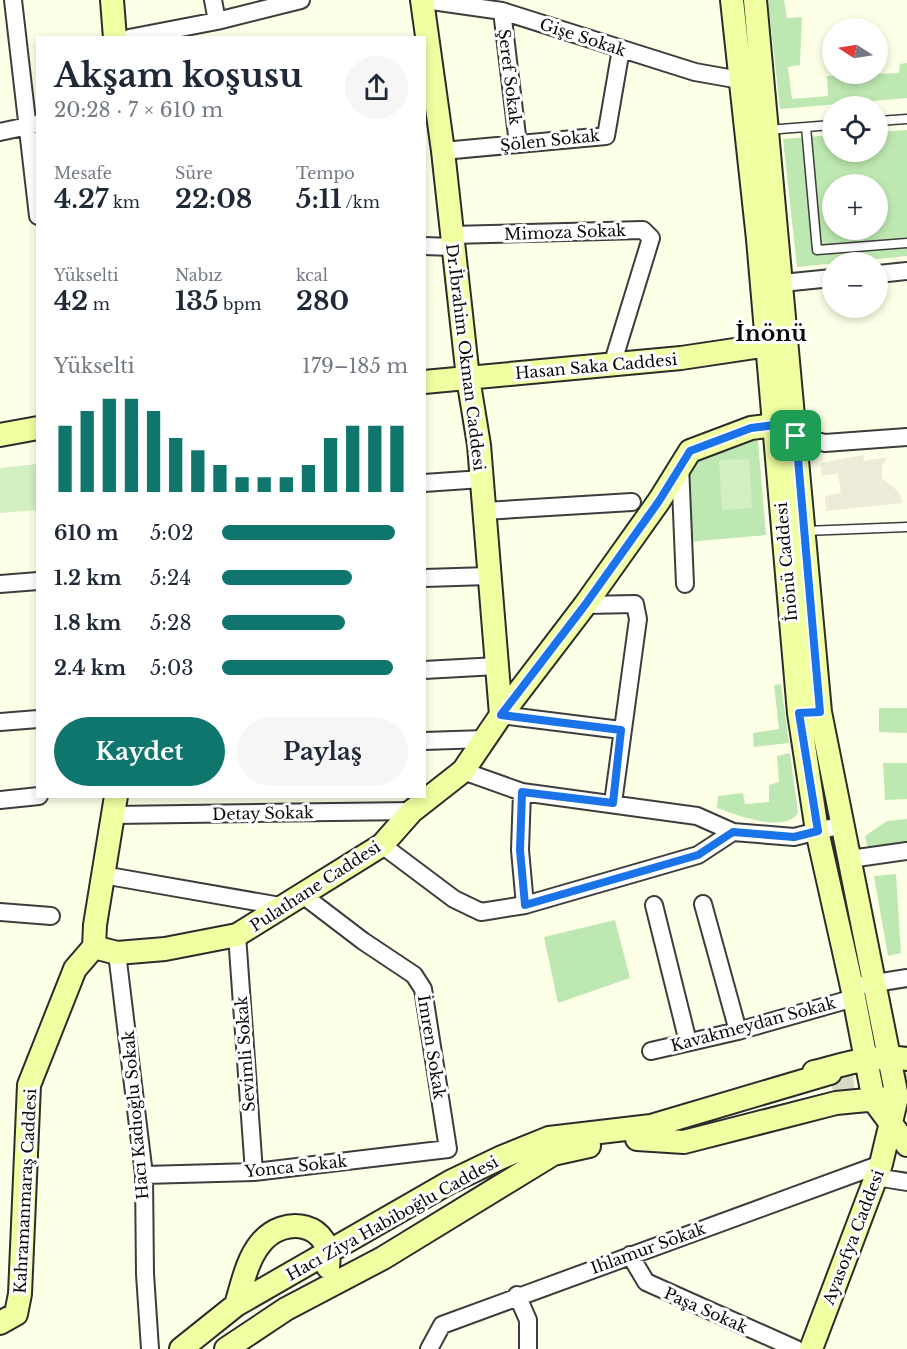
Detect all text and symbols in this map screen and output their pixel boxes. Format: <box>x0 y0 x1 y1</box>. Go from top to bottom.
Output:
street label: Gişe Sokak <box>537 14 629 60</box>
north arrow <box>822 18 888 84</box>
map controls <box>822 18 888 318</box>
street label: Şeref Sokak <box>494 28 526 126</box>
text: Akşam koşusu <box>54 55 303 96</box>
button: share <box>345 56 408 119</box>
button: locate <box>822 96 888 162</box>
text: 20:28 · 7 × 610 m <box>54 98 223 122</box>
street label: Şölen Sokak <box>499 125 601 155</box>
text: Mesafe <box>54 163 112 183</box>
text: Süre <box>175 163 213 183</box>
text: Tempo <box>296 163 355 183</box>
button: + <box>822 174 888 240</box>
text: 4.27 <box>54 183 108 215</box>
text: 22:08 <box>175 183 252 215</box>
text: 5:11 <box>296 183 342 215</box>
text: km <box>108 192 140 212</box>
text: /km <box>342 192 380 212</box>
street label: Mimoza Sokak <box>504 220 626 244</box>
street label: Dr.İbrahim Okman Caddesi <box>442 242 490 472</box>
button: − <box>822 252 888 318</box>
text: Yükselti <box>54 265 119 285</box>
text: Nabız <box>175 265 223 285</box>
text: kcal <box>296 265 328 285</box>
text: 42 <box>54 285 88 317</box>
text: 135 <box>175 285 218 317</box>
text: 280 <box>296 285 349 317</box>
text: m <box>88 294 110 314</box>
text: bpm <box>218 294 261 314</box>
district label: İnönü <box>735 320 807 347</box>
street label: Hasan Saka Caddesi <box>514 349 679 383</box>
text: Yükselti <box>54 354 135 378</box>
text: 179–185 m <box>302 354 408 378</box>
pin <box>770 410 821 461</box>
icon: arrive <box>779 419 812 452</box>
street label: İnönü Caddesi <box>771 501 801 622</box>
text: 610 m <box>54 521 119 545</box>
text: 5:02 <box>150 521 194 545</box>
text: 1.2 km <box>54 566 122 590</box>
text: 5:24 <box>150 566 191 590</box>
text: 1.8 km <box>54 611 121 635</box>
text: 5:28 <box>150 611 192 635</box>
text: 2.4 km <box>54 656 126 680</box>
text: 5:03 <box>150 656 194 680</box>
button: Kaydet <box>54 717 225 786</box>
button: Paylaş <box>237 717 408 786</box>
street label: Detay Sokak <box>212 802 314 824</box>
street label: Pulathane Caddesi <box>246 836 384 936</box>
street label: Kavakmeydan Sokak <box>668 992 838 1056</box>
street label: İmren Sokak <box>414 993 450 1101</box>
street label: Sevimli Sokak <box>231 995 259 1113</box>
street label: Hacı Kadıoğlu Sokak <box>118 1029 152 1200</box>
street label: Kahramanmaraş Caddesi <box>10 1087 40 1294</box>
street label: Yonca Sokak <box>243 1151 348 1181</box>
street label: Hacı Ziya Habiboğlu Caddesi <box>283 1151 502 1285</box>
street label: Ayasofya Caddesi <box>818 1166 888 1308</box>
street label: Ihlamur Sokak <box>588 1218 708 1278</box>
street label: Paşa Sokak <box>661 1283 751 1337</box>

